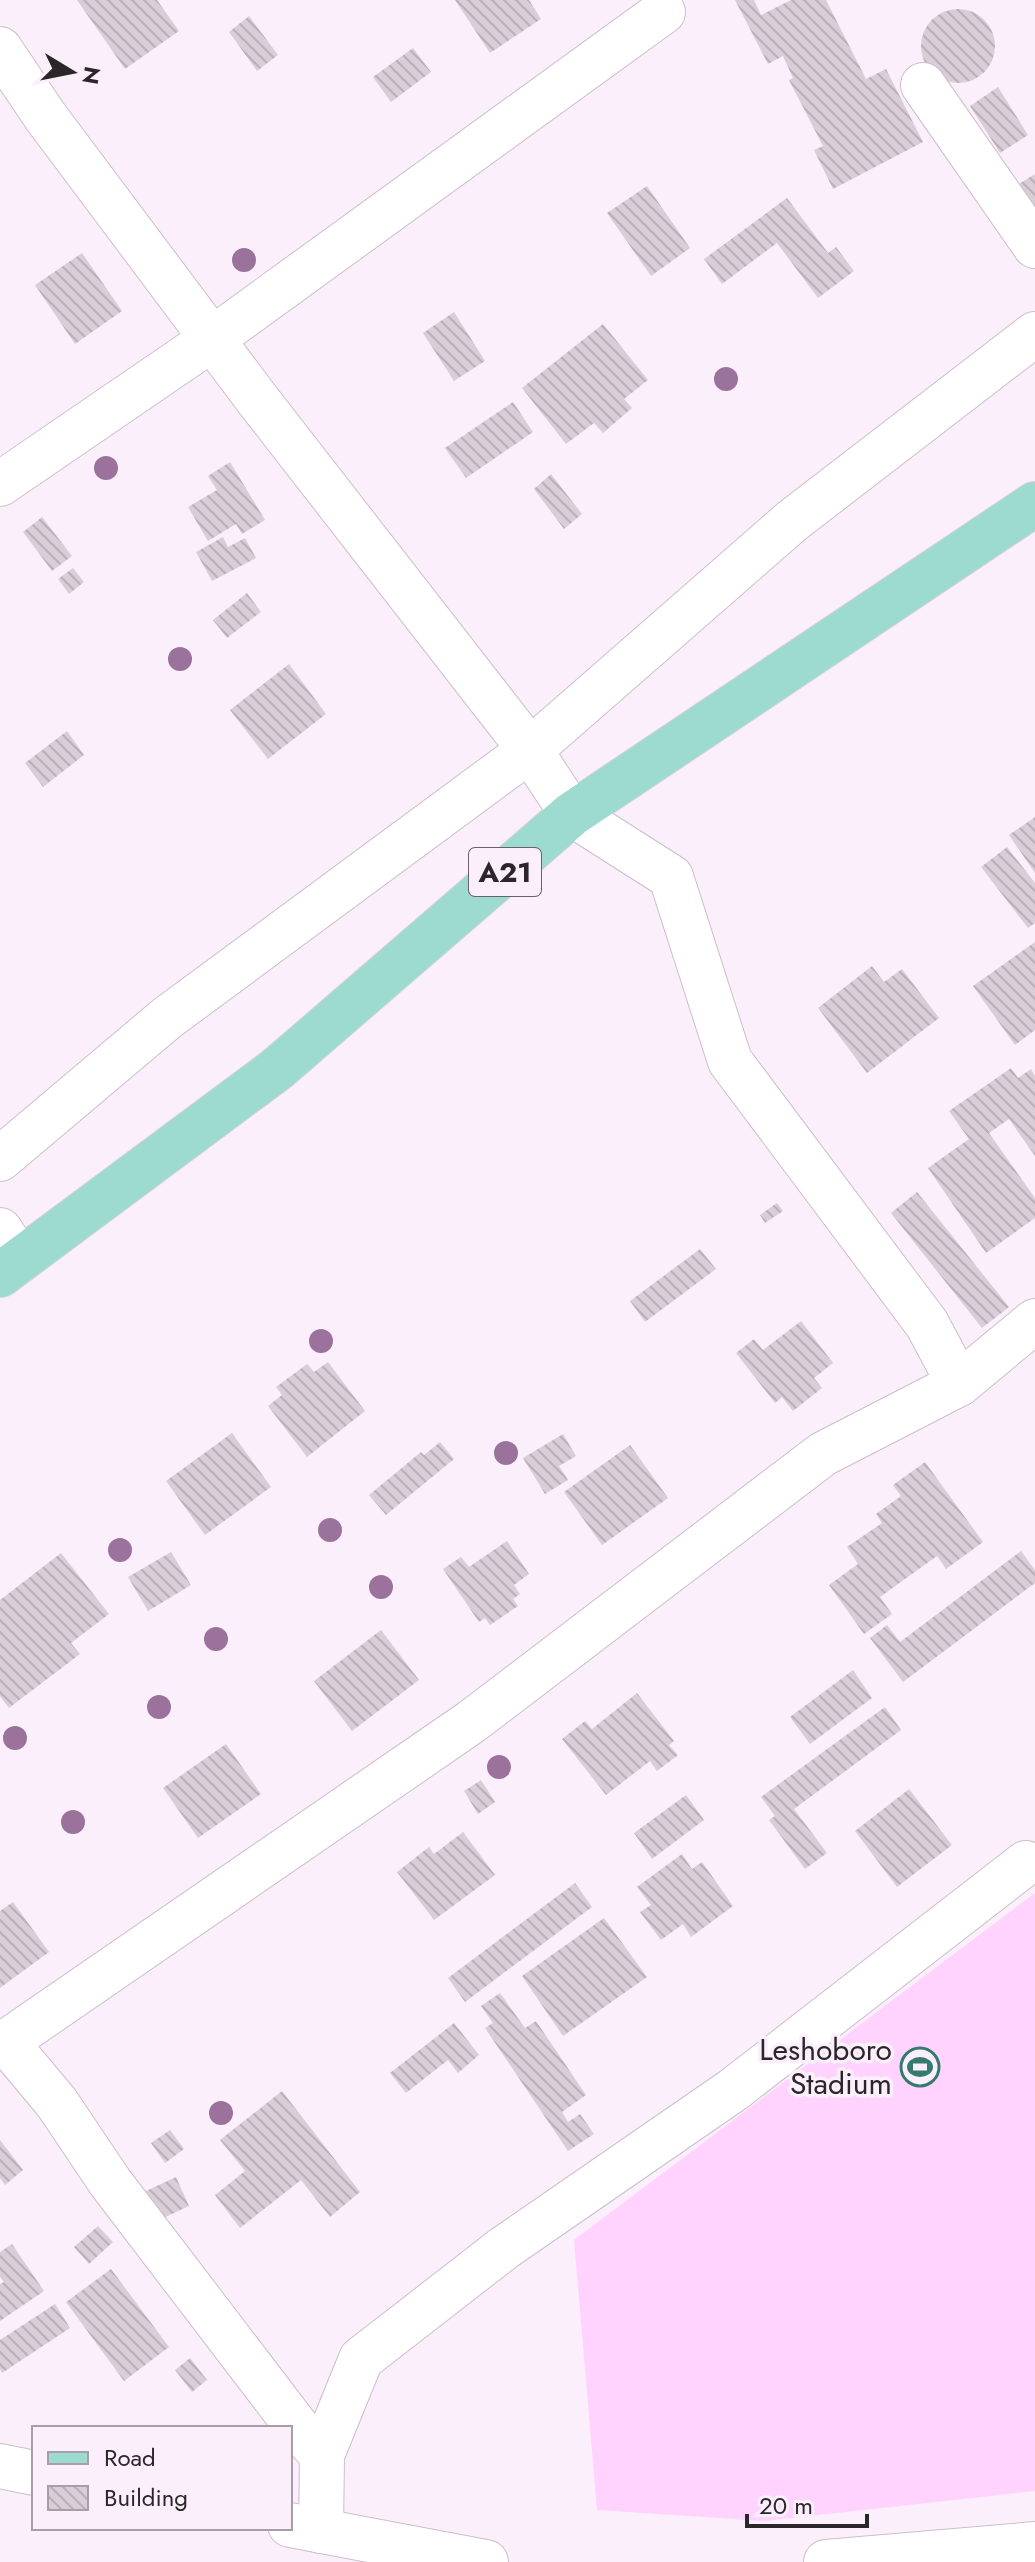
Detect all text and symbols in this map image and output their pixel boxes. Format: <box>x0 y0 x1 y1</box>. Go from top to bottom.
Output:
north arrow <box>32 32 112 112</box>
text: N <box>74 64 109 87</box>
road number: A21 <box>469 848 541 896</box>
place label: Leshoboro Stadium <box>759 2028 892 2105</box>
sports icon: Leshoboro Stadium <box>899 2046 941 2088</box>
legend <box>32 2426 292 2530</box>
text: Road <box>104 2440 156 2475</box>
scale bar <box>747 2478 867 2528</box>
text: Building <box>104 2480 188 2515</box>
text: 20 m <box>759 2488 813 2523</box>

